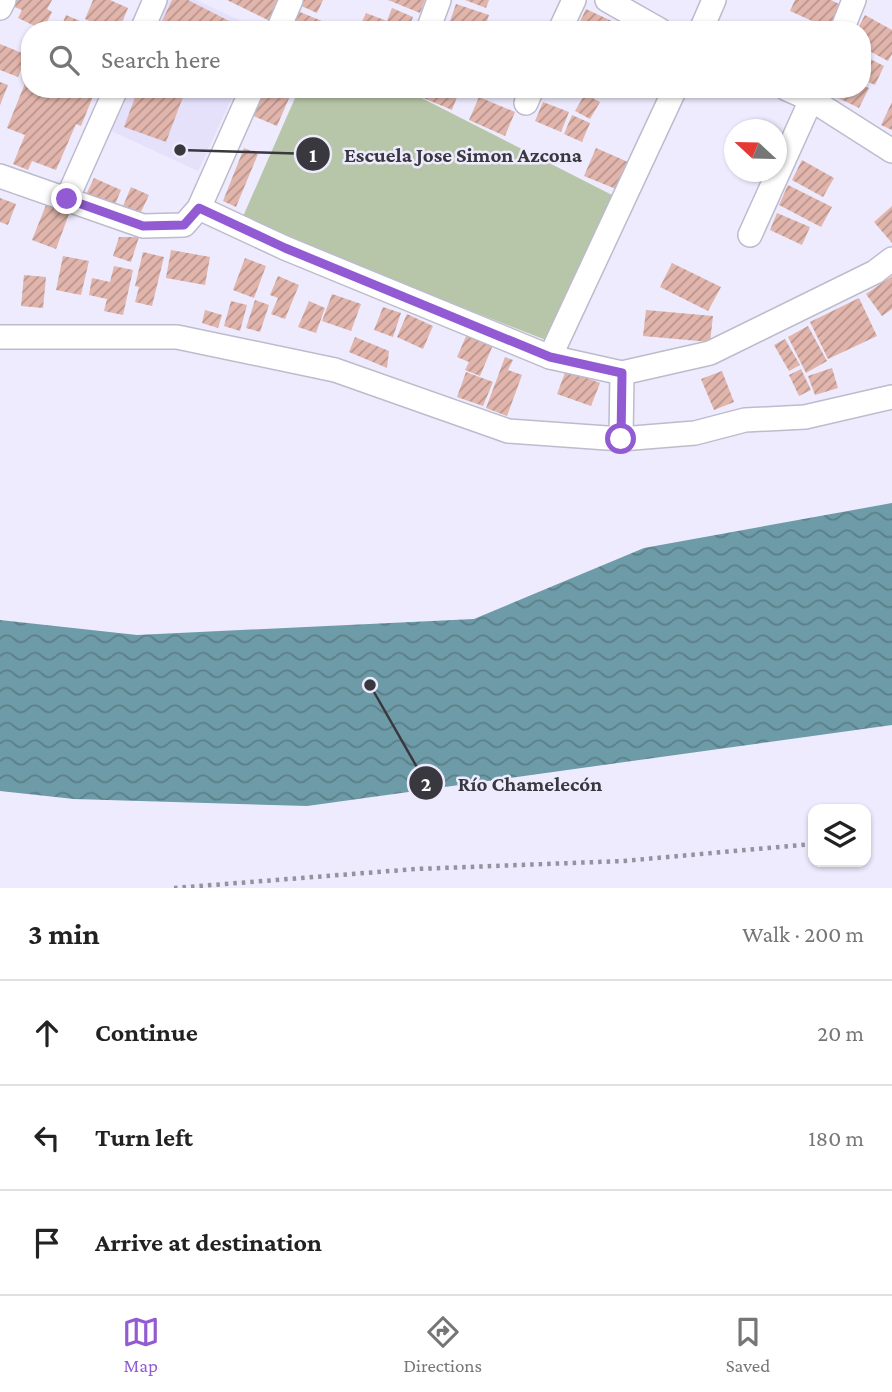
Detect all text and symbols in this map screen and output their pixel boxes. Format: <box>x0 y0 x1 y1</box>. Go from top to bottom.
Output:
search box <box>21 21 871 98</box>
icon: search <box>45 41 83 79</box>
text: Search here <box>101 45 220 74</box>
north arrow <box>724 119 787 182</box>
callout: Escuela Jose Simon Azcona <box>295 133 596 175</box>
text: 1 <box>309 143 317 167</box>
text: Escuela Jose Simon Azcona <box>344 143 583 167</box>
route end <box>51 183 82 214</box>
route start <box>605 423 636 454</box>
callout: Río Chamelecón <box>408 762 616 804</box>
text: 2 <box>421 772 432 796</box>
text: Río Chamelecón <box>458 772 602 796</box>
map controls <box>808 804 871 867</box>
button: layers <box>808 804 871 867</box>
text: 3 min <box>28 917 100 950</box>
text: Walk · 200 m <box>742 921 864 947</box>
icon: ahead <box>28 1014 66 1052</box>
text: Continue <box>95 1018 198 1047</box>
text: 20 m <box>817 1020 864 1046</box>
icon: left <box>28 1119 66 1157</box>
text: Turn left <box>95 1123 193 1152</box>
text: 180 m <box>808 1125 864 1151</box>
icon: arrive <box>28 1224 66 1262</box>
text: Arrive at destination <box>95 1228 322 1257</box>
tab: Map <box>122 1313 160 1376</box>
tab: Directions <box>403 1313 482 1376</box>
tab: Saved <box>726 1313 770 1376</box>

